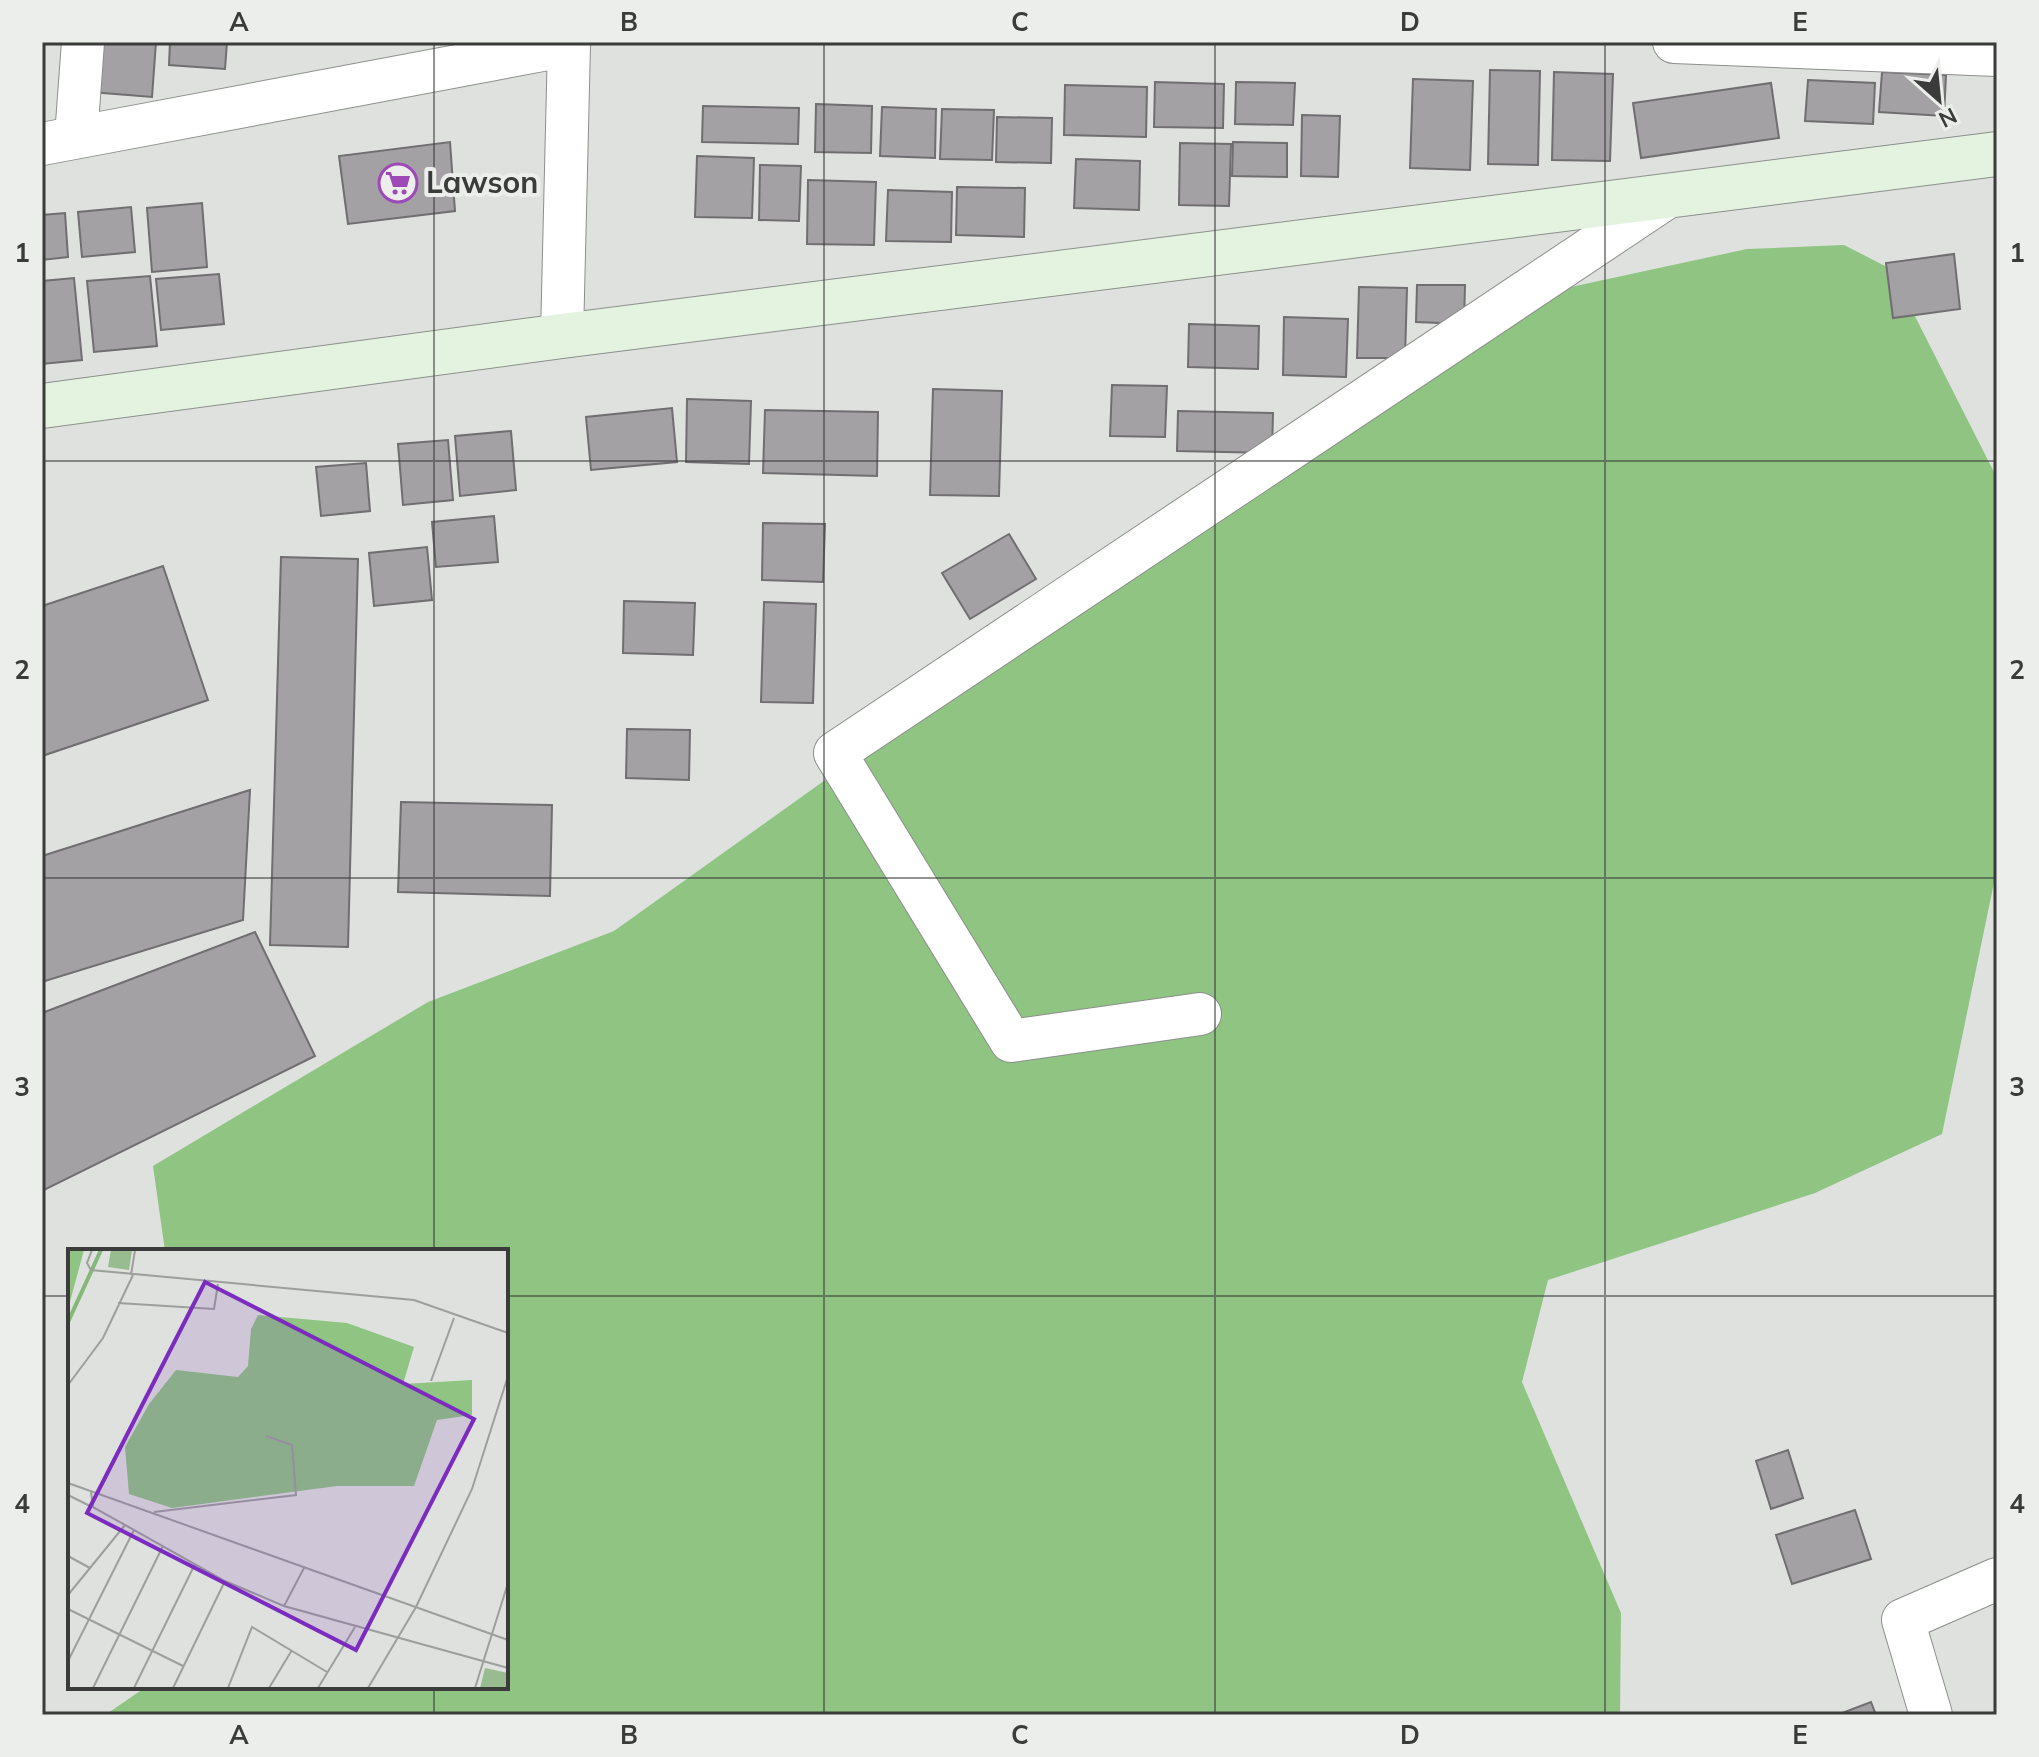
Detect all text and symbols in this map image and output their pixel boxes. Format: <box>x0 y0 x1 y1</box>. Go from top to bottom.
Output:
text: A <box>229 5 249 38</box>
text: B <box>620 5 638 38</box>
text: C <box>1011 5 1029 38</box>
text: D <box>1400 5 1420 38</box>
text: E <box>1792 5 1808 38</box>
north arrow <box>1899 60 1979 140</box>
text: N <box>1934 102 1962 134</box>
supermarket icon: Lawson <box>377 162 419 204</box>
place label: Lawson <box>426 163 538 201</box>
text: 1 <box>14 236 30 269</box>
text: 1 <box>2009 236 2025 269</box>
text: 2 <box>14 653 30 686</box>
text: 2 <box>2009 653 2025 686</box>
text: 3 <box>14 1070 30 1103</box>
text: 3 <box>2009 1070 2025 1103</box>
inset map <box>68 1249 508 1689</box>
text: 4 <box>14 1487 30 1520</box>
text: 4 <box>2009 1487 2025 1520</box>
text: A <box>229 1718 249 1751</box>
text: B <box>620 1718 638 1751</box>
text: C <box>1011 1718 1029 1751</box>
text: D <box>1400 1718 1420 1751</box>
text: E <box>1792 1718 1808 1751</box>

